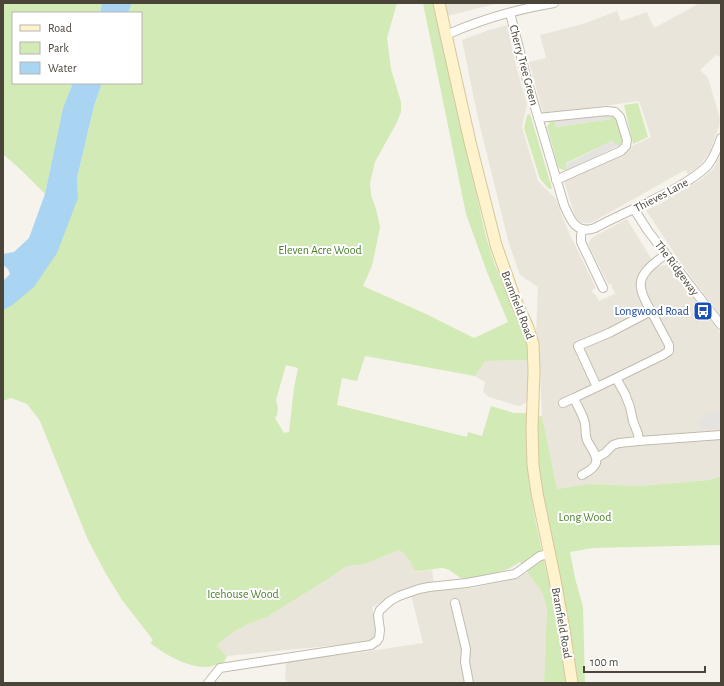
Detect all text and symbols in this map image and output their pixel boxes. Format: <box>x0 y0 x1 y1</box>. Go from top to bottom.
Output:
legend <box>12 12 142 84</box>
text: Road <box>48 22 72 34</box>
street label: Cherry Tree Green <box>506 23 541 107</box>
text: Park <box>48 42 69 54</box>
text: Water <box>48 62 77 74</box>
street label: Thieves Lane <box>632 176 690 214</box>
street label: The Ridgeway <box>652 238 701 298</box>
park label: Eleven Acre Wood <box>278 244 362 256</box>
street label: Bramfield Road <box>499 269 537 341</box>
bus stop icon: Longwood Road <box>692 300 714 322</box>
place label: Longwood Road <box>615 305 689 317</box>
park label: Long Wood <box>559 511 611 523</box>
street label: Bramfield Road <box>550 586 574 660</box>
park label: Icehouse Wood <box>207 588 279 600</box>
scale bar <box>584 648 705 674</box>
text: 100 m <box>590 656 618 668</box>

